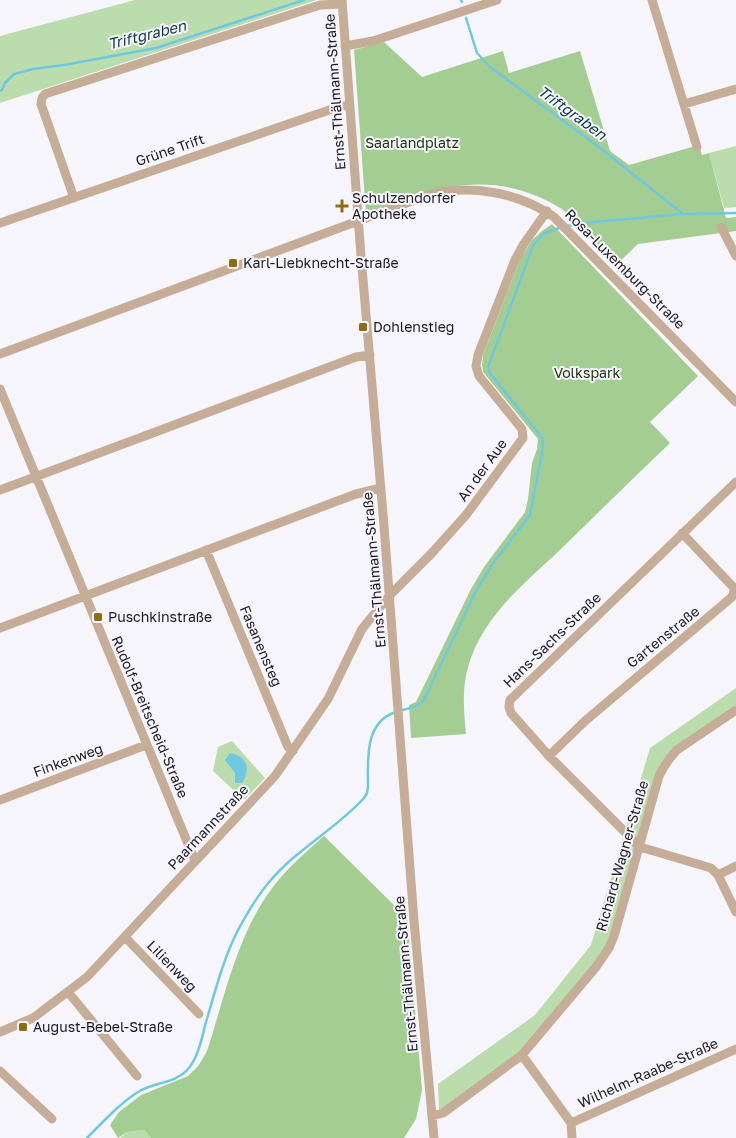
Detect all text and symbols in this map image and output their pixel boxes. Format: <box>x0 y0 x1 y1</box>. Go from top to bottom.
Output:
street label: Ernst-Thälmann-Straße <box>321 13 348 171</box>
water label: Triftgraben <box>106 15 189 53</box>
water label: Triftgraben <box>534 81 611 144</box>
street label: Grüne Trift <box>133 130 206 169</box>
park label: Saarlandplatz <box>365 134 459 151</box>
place label: Schulzendorfer Apotheke <box>352 189 456 222</box>
marker: Schulzendorfer Apotheke <box>336 200 348 212</box>
street label: Rosa-Luxemburg-Straße <box>562 205 689 332</box>
place label: Karl-Liebknecht-Straße <box>243 254 399 271</box>
marker: Karl-Liebknecht-Straße <box>227 257 239 269</box>
place label: Dohlenstieg <box>373 318 454 335</box>
marker: Dohlenstieg <box>357 321 369 333</box>
park label: Volkspark <box>554 364 620 381</box>
street label: An der Aue <box>453 435 510 504</box>
street label: Ernst-Thälmann-Straße <box>358 491 389 649</box>
street label: Hans-Sachs-Straße <box>499 589 604 691</box>
street label: Gartenstraße <box>623 602 702 671</box>
street label: Fasanensteg <box>237 603 286 689</box>
place label: Puschkinstraße <box>108 608 212 625</box>
marker: Puschkinstraße <box>92 611 104 623</box>
street label: Rudolf-Breitscheid-Straße <box>109 633 192 800</box>
street label: Finkenweg <box>31 739 105 780</box>
street label: Richard-Wagner-Straße <box>592 778 651 933</box>
street label: Paarmannstraße <box>164 781 251 873</box>
street label: Ernst-Thälmann-Straße <box>390 895 421 1053</box>
street label: Lilienweg <box>144 937 201 995</box>
place label: August-Bebel-Straße <box>33 1018 173 1035</box>
marker: August-Bebel-Straße <box>17 1021 29 1033</box>
street label: Wilhelm-Raabe-Straße <box>575 1034 720 1111</box>

